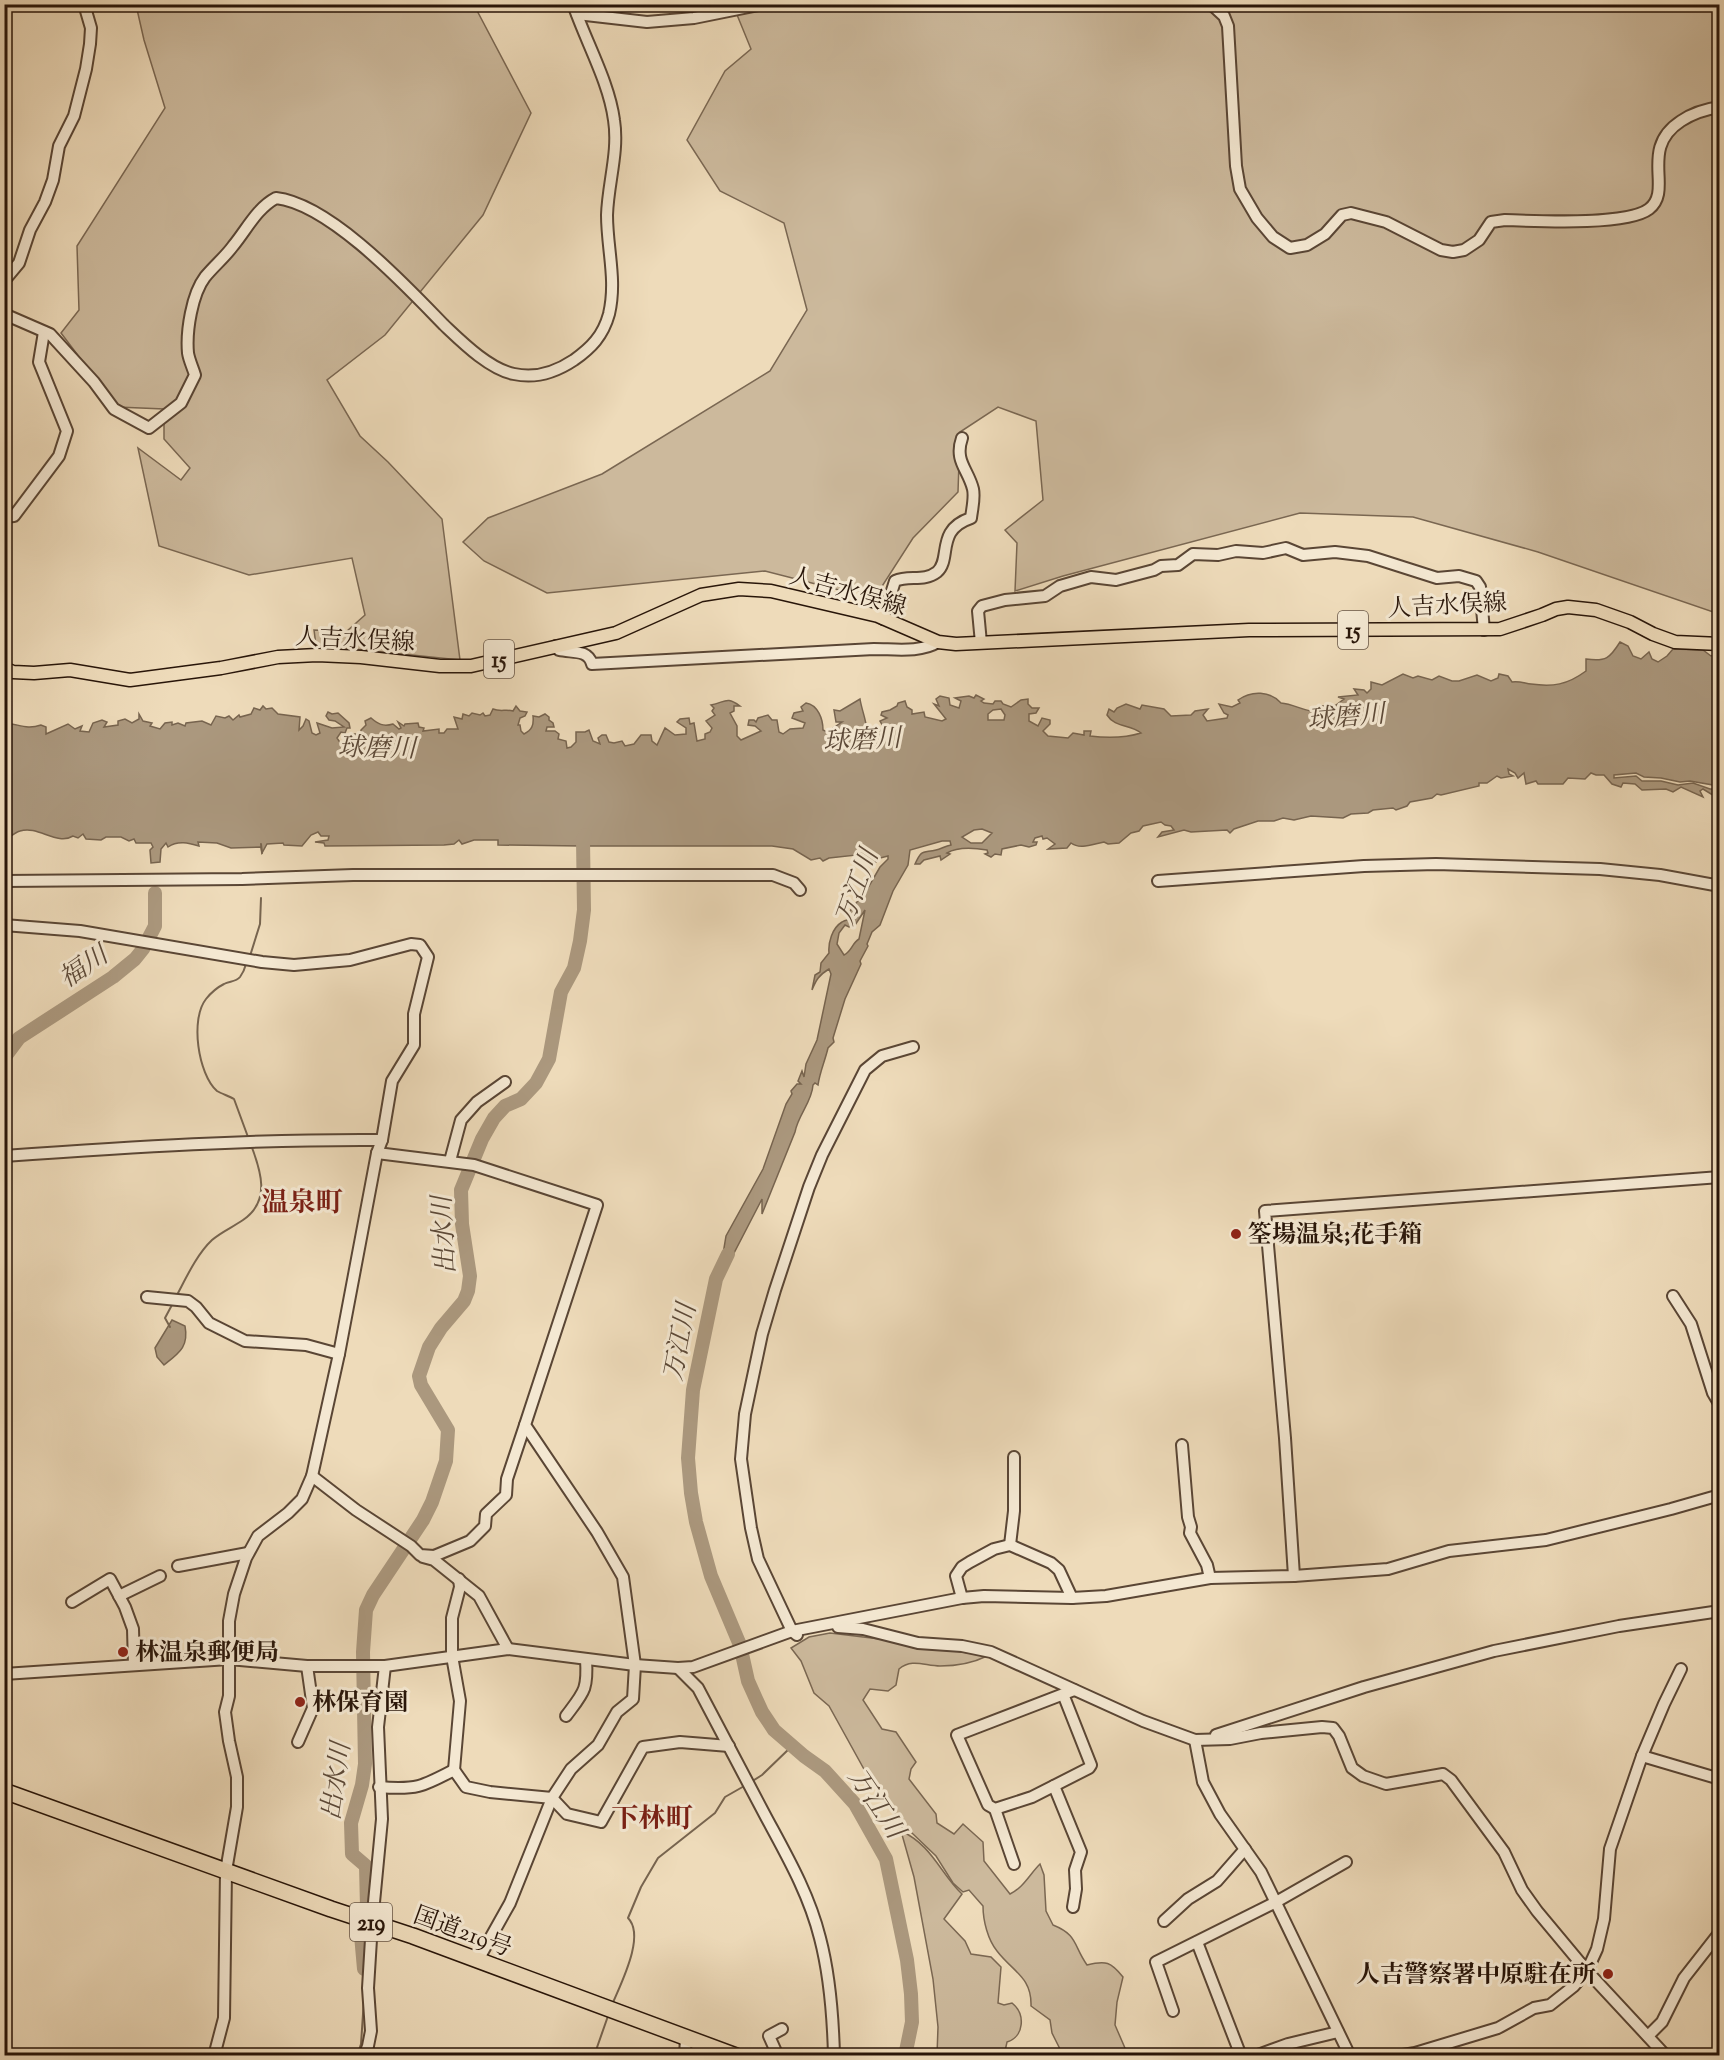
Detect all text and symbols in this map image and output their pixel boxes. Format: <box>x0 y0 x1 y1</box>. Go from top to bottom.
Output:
street label: 人吉水俣線 <box>785 560 910 626</box>
street label: 人吉水俣線 <box>1386 587 1508 627</box>
road number: 15 <box>1338 611 1368 649</box>
street label: 人吉水俣線 <box>294 621 416 661</box>
road number: 15 <box>484 640 514 678</box>
water label: 球磨川 <box>1306 696 1390 740</box>
water label: 球磨川 <box>822 721 905 762</box>
water label: 球磨川 <box>338 730 419 769</box>
water label: 万江川 <box>828 842 890 931</box>
water label: 福川 <box>52 937 119 998</box>
district label: 温泉町 <box>262 1185 343 1224</box>
water label: 出水川 <box>425 1192 466 1275</box>
place label: 筌場温泉;花手箱 <box>1248 1219 1422 1253</box>
marker: 筌場温泉;花手箱 <box>1229 1227 1243 1241</box>
water label: 万江川 <box>656 1298 708 1384</box>
place label: 林温泉郵便局 <box>135 1637 279 1671</box>
marker: 林温泉郵便局 <box>116 1645 130 1659</box>
place label: 林保育園 <box>312 1687 408 1721</box>
marker: 林保育園 <box>293 1695 307 1709</box>
water label: 出水川 <box>314 1737 362 1823</box>
water label: 万江川 <box>838 1762 914 1850</box>
district label: 下林町 <box>612 1801 693 1840</box>
street label: 国道219号 <box>408 1899 516 1966</box>
road number: 219 <box>350 1903 392 1941</box>
place label: 人吉警察署中原駐在所 <box>1356 1959 1596 1993</box>
marker: 人吉警察署中原駐在所 <box>1601 1967 1615 1981</box>

